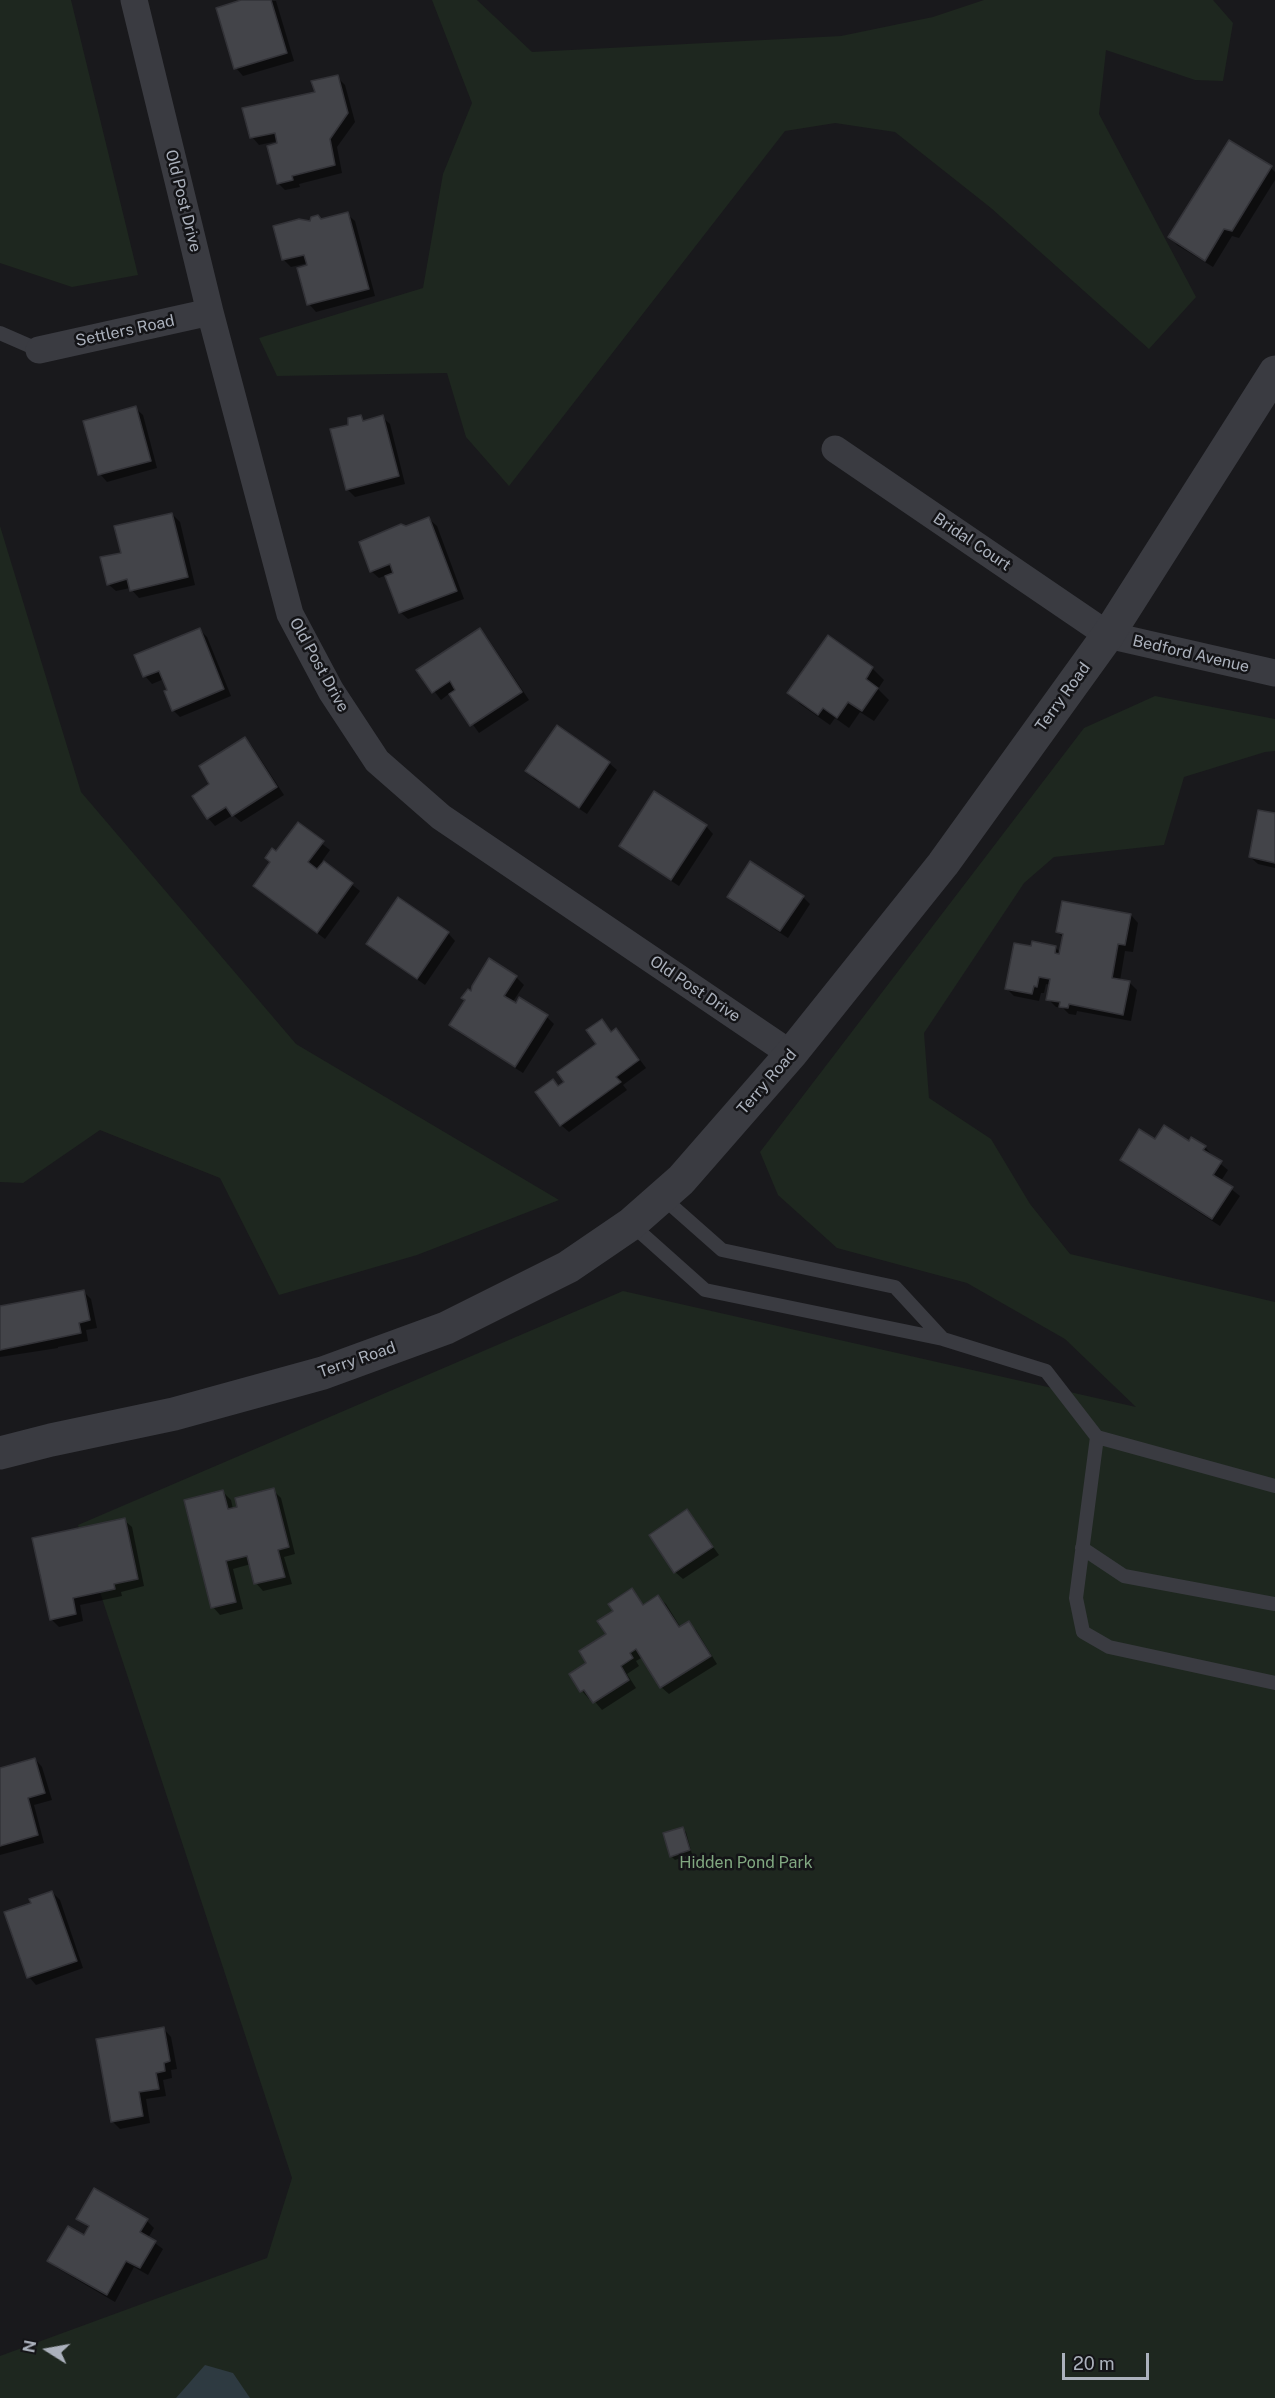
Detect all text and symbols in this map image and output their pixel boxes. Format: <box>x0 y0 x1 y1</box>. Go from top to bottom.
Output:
street label: Old Post Drive <box>161 148 205 254</box>
street label: Settlers Road <box>74 311 176 351</box>
street label: Bridal Court <box>929 509 1015 575</box>
street label: Old Post Drive <box>285 614 353 716</box>
street label: Bedford Avenue <box>1131 631 1251 677</box>
street label: Terry Road <box>1032 659 1094 735</box>
street label: Old Post Drive <box>646 952 744 1026</box>
street label: Terry Road <box>733 1045 801 1119</box>
street label: Terry Road <box>316 1338 398 1382</box>
park label: Hidden Pond Park <box>679 1853 813 1873</box>
north arrow <box>18 2320 78 2380</box>
text: N <box>19 2339 40 2354</box>
scale bar <box>1065 2341 1152 2379</box>
text: 20 m <box>1073 2353 1115 2374</box>

